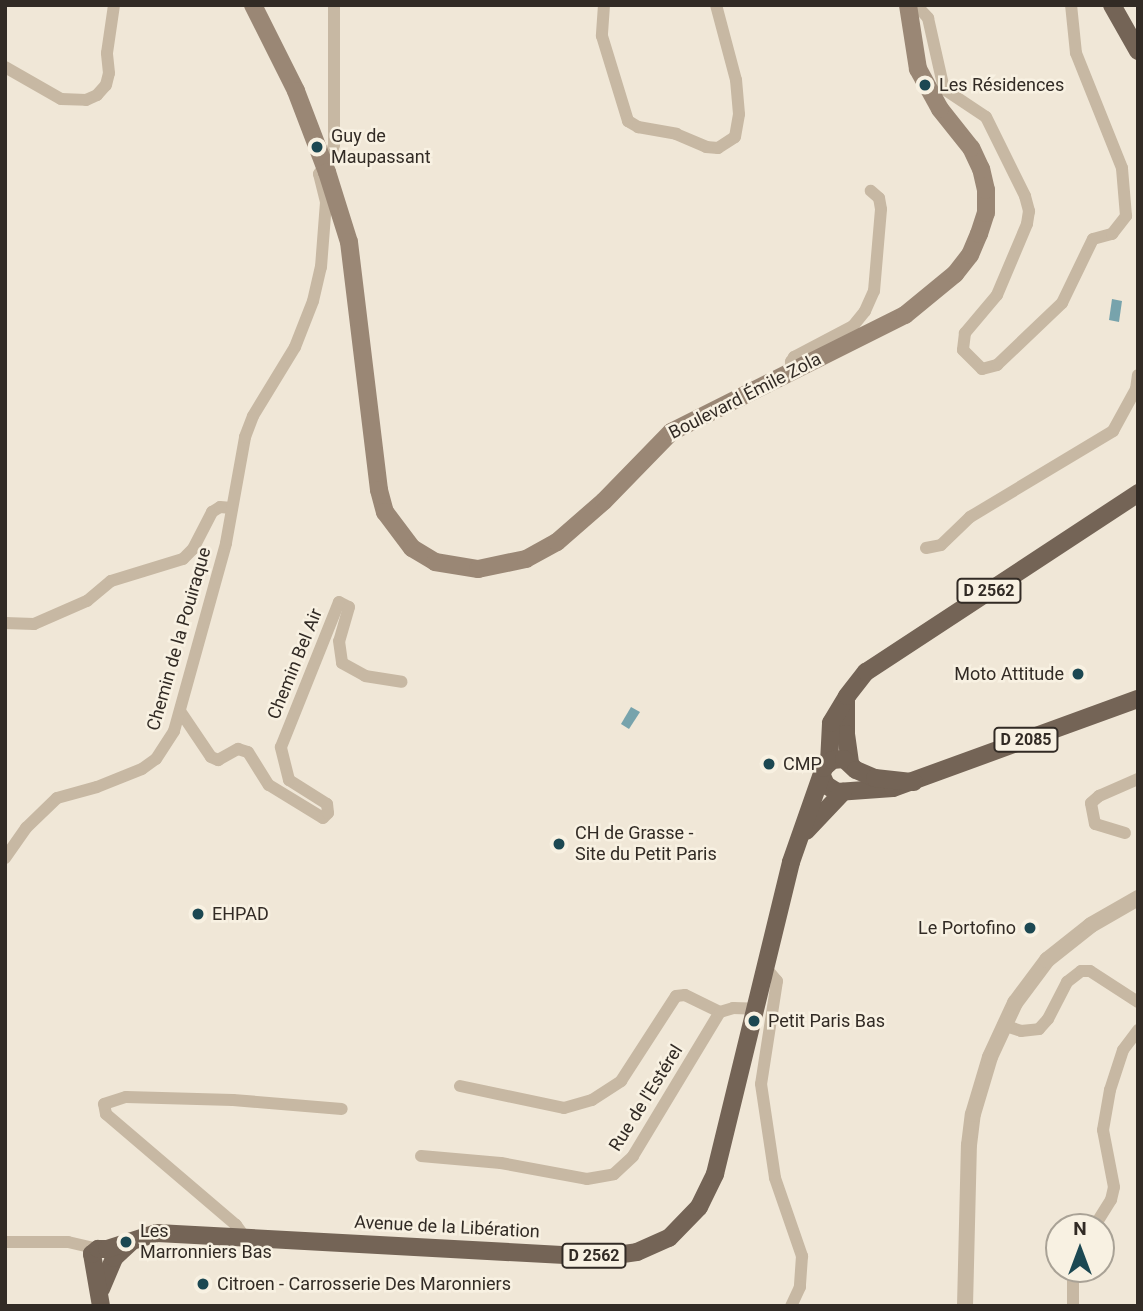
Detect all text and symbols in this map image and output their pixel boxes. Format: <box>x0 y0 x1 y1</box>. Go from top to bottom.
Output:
place label: Les Résidences <box>939 74 1064 96</box>
marker: Les Résidences <box>917 77 933 93</box>
place label: Guy de Maupassant <box>331 126 431 168</box>
marker: Guy de Maupassant <box>309 139 325 155</box>
street label: Boulevard Émile Zola <box>665 348 825 444</box>
street label: Chemin de la Pouiraque <box>142 545 216 733</box>
road number: D 2562 <box>956 578 1022 604</box>
street label: Chemin Bel Air <box>263 605 327 723</box>
place label: Moto Attitude <box>954 663 1064 685</box>
marker: Moto Attitude <box>1070 666 1086 682</box>
road number: D 2085 <box>993 727 1059 752</box>
place label: CMP <box>783 753 822 775</box>
marker: CMP <box>761 756 777 772</box>
place label: CH de Grasse - Site du Petit Paris <box>575 823 717 866</box>
marker: CH de Grasse - Site du Petit Paris <box>549 834 569 854</box>
place label: EHPAD <box>212 903 269 925</box>
marker: EHPAD <box>190 906 206 922</box>
place label: Le Portofino <box>918 917 1016 939</box>
marker: Le Portofino <box>1022 920 1038 936</box>
place label: Petit Paris Bas <box>768 1010 885 1032</box>
marker: Petit Paris Bas <box>746 1013 762 1029</box>
street label: Rue de l'Estérel <box>605 1041 687 1155</box>
street label: Avenue de la Libération <box>354 1211 540 1243</box>
north arrow <box>1045 1213 1115 1283</box>
text: N <box>1073 1217 1087 1240</box>
place label: Les Marronniers Bas <box>140 1221 272 1264</box>
marker: Les Marronniers Bas <box>118 1234 134 1250</box>
road number: D 2562 <box>561 1244 627 1268</box>
place label: Citroen - Carrosserie Des Maronniers <box>217 1273 511 1295</box>
marker: Citroen - Carrosserie Des Maronniers <box>195 1276 211 1292</box>

